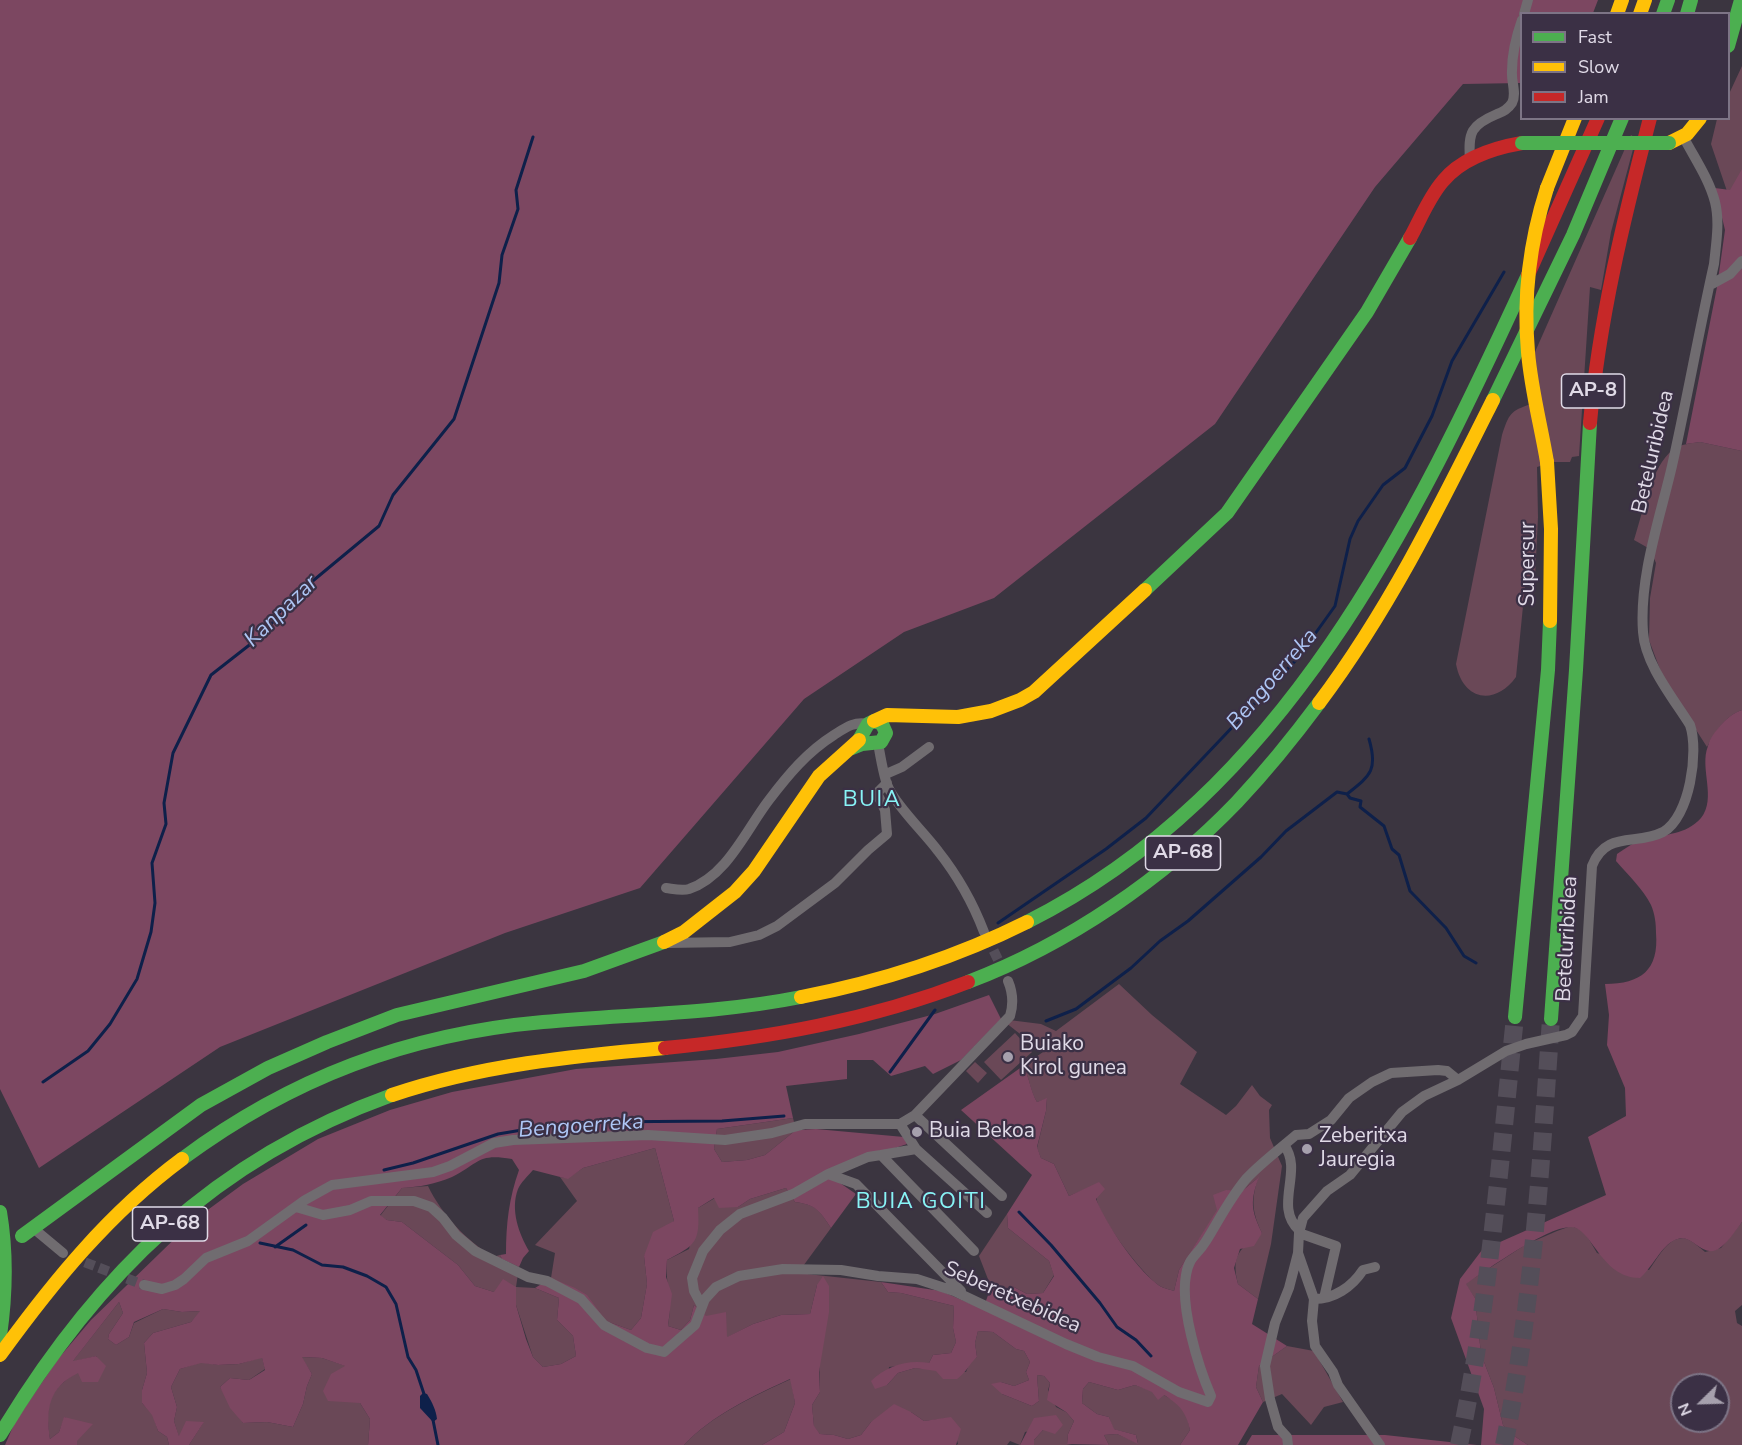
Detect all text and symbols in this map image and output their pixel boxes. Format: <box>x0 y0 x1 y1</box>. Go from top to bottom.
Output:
legend <box>1520 12 1730 120</box>
text: Fast <box>1578 25 1612 49</box>
text: Slow <box>1578 55 1619 79</box>
text: Jam <box>1578 85 1609 109</box>
road number: AP-8 <box>1562 374 1624 408</box>
street label: Beteluribidea <box>1628 388 1680 516</box>
street label: Supersur <box>1516 522 1542 606</box>
water label: Kanpazar <box>240 571 324 653</box>
water label: Bengoerreka <box>1222 624 1324 736</box>
district label: BUIA <box>843 788 901 814</box>
road number: AP-68 <box>1146 836 1220 870</box>
street label: Beteluribidea <box>1552 876 1584 1002</box>
place label: Buiako Kirol gunea <box>1020 1032 1127 1082</box>
marker: Buiako Kirol gunea <box>1001 1050 1015 1064</box>
water label: Bengoerreka <box>517 1109 645 1145</box>
place label: Buia Bekoa <box>929 1119 1035 1145</box>
place label: Zeberitxa Jauregia <box>1319 1124 1408 1174</box>
marker: Buia Bekoa <box>910 1125 924 1139</box>
marker: Zeberitxa Jauregia <box>1300 1142 1314 1156</box>
district label: BUIA GOITI <box>856 1190 986 1216</box>
road number: AP-68 <box>132 1207 207 1241</box>
street label: Seberetxebidea <box>940 1257 1084 1339</box>
north arrow <box>1670 1373 1730 1433</box>
text: N <box>1673 1399 1698 1419</box>

